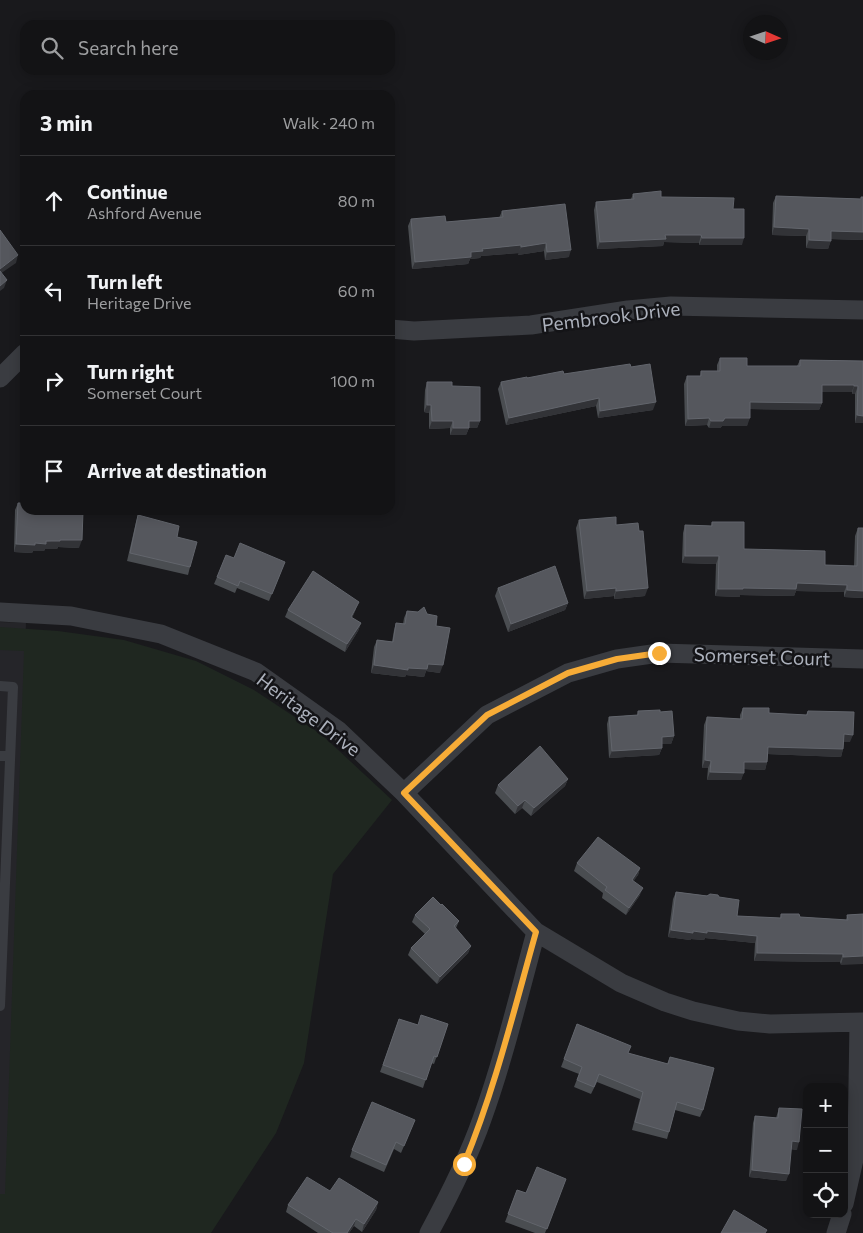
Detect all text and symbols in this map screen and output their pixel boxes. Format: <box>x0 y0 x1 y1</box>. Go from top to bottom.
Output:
north arrow <box>743 15 788 60</box>
search box <box>20 20 395 75</box>
icon: search <box>38 34 66 62</box>
text: Search here <box>78 36 178 59</box>
text: 3 min <box>40 110 93 135</box>
text: Walk · 240 m <box>283 113 375 132</box>
text: Continue <box>87 180 167 203</box>
icon: ahead <box>40 187 68 215</box>
text: 80 m <box>338 191 375 210</box>
text: Ashford Avenue <box>87 203 202 222</box>
text: Turn left <box>87 270 162 293</box>
icon: left <box>40 277 68 305</box>
text: 60 m <box>338 281 375 300</box>
text: Heritage Drive <box>87 293 192 312</box>
street label: Pembrook Drive <box>540 296 682 336</box>
text: Turn right <box>87 360 174 383</box>
icon: right <box>40 367 68 395</box>
text: 100 m <box>330 371 375 390</box>
text: Somerset Court <box>87 383 202 402</box>
icon: arrive <box>40 457 68 485</box>
text: Arrive at destination <box>87 459 267 482</box>
route end <box>648 642 671 665</box>
street label: Somerset Court <box>693 642 831 670</box>
street label: Heritage Drive <box>253 667 365 761</box>
map controls <box>803 1083 848 1218</box>
button: + <box>803 1083 848 1128</box>
button: − <box>803 1128 848 1173</box>
route start <box>453 1153 476 1176</box>
button: locate <box>803 1173 848 1218</box>

